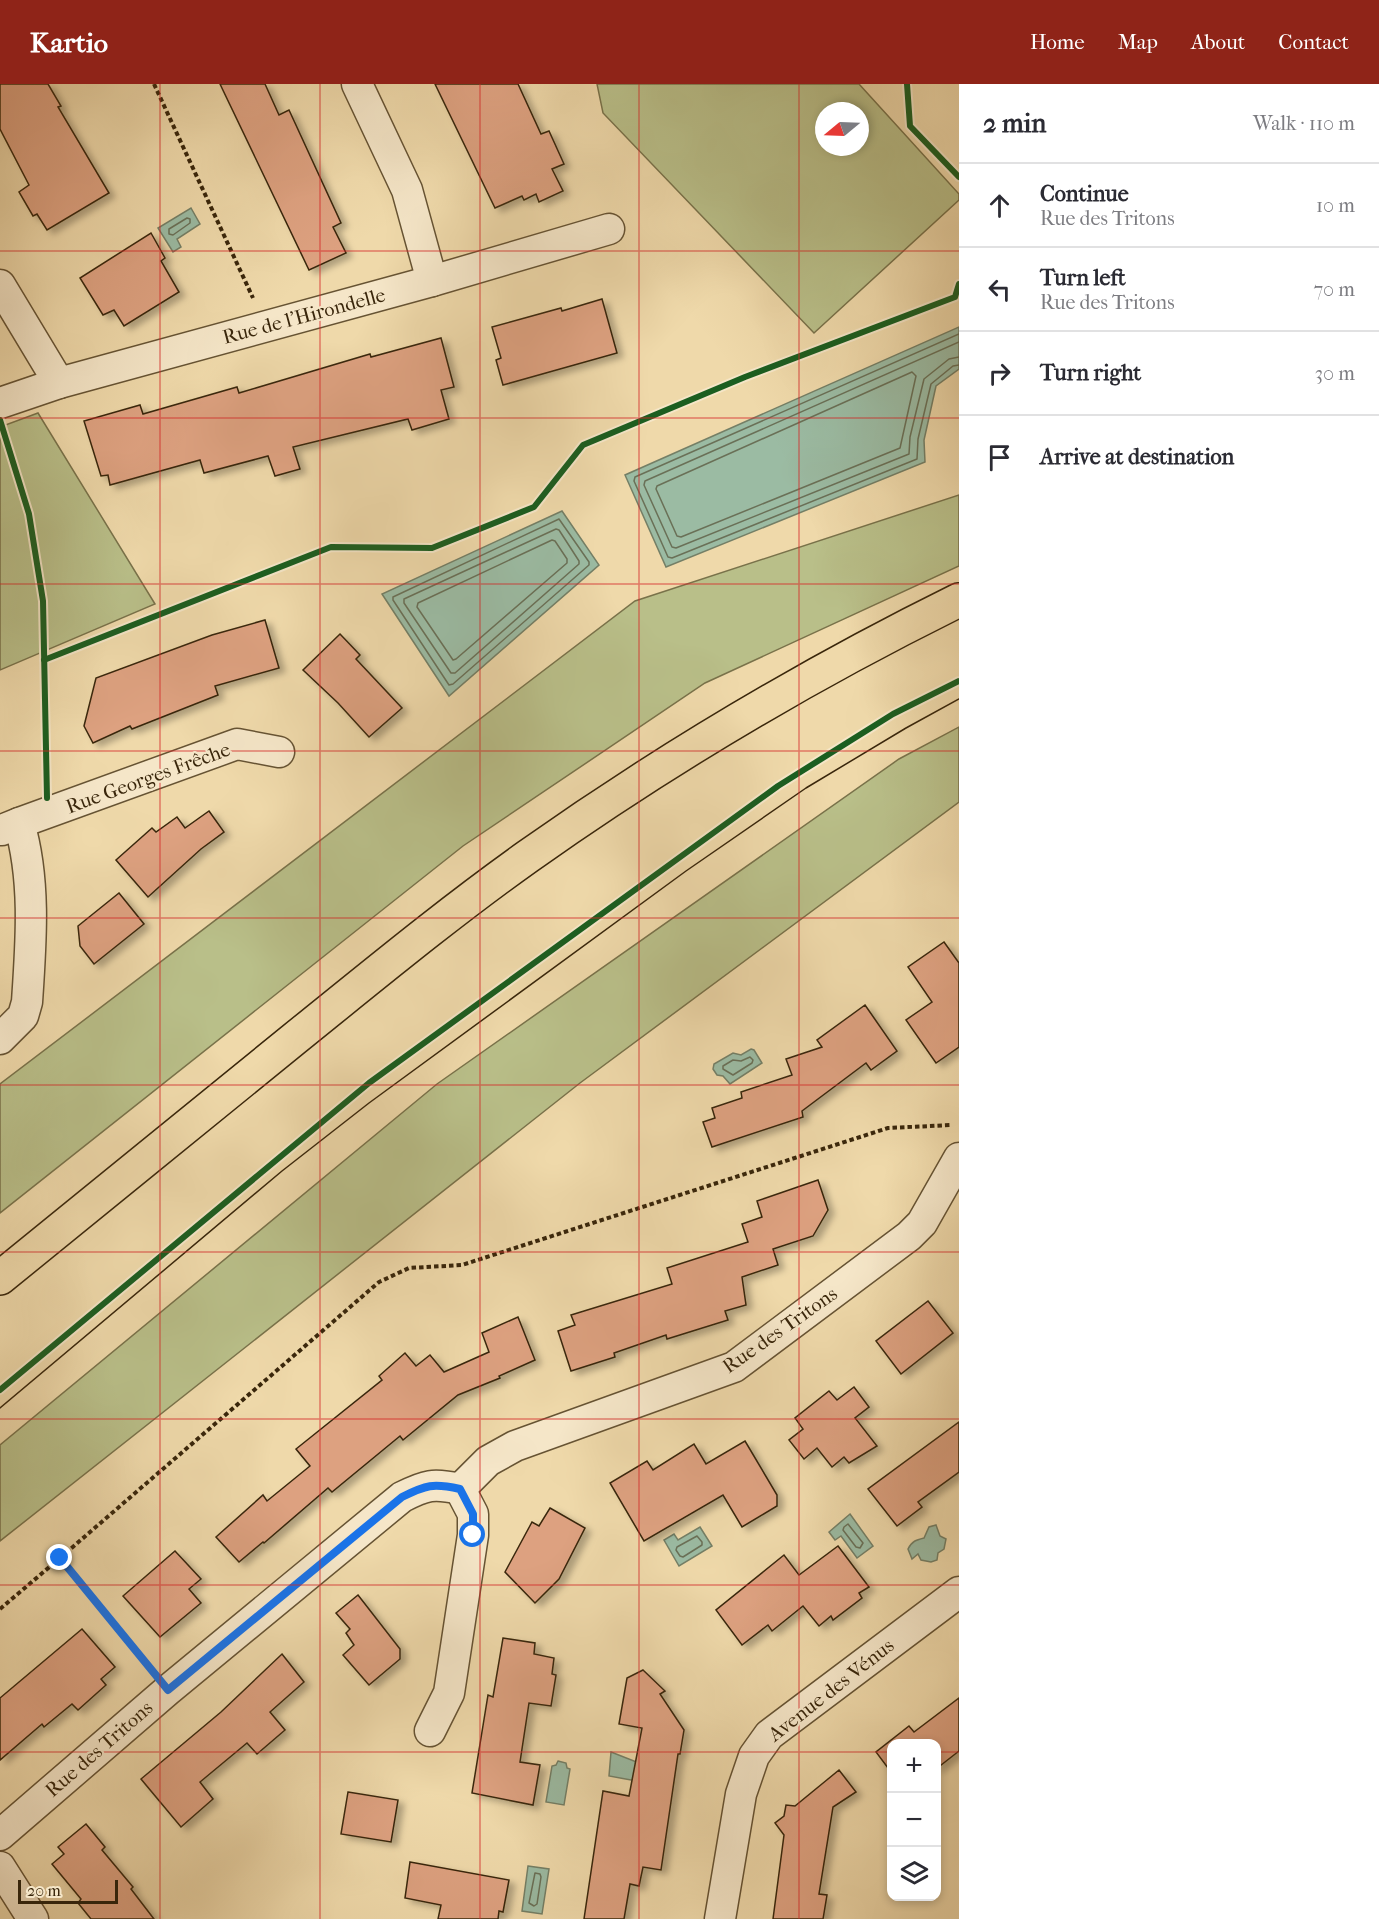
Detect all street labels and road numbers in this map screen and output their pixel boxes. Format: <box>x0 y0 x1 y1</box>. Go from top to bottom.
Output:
street label: Rue de l'Hirondelle <box>220 283 388 349</box>
street label: Rue Georges Frêche <box>63 738 233 818</box>
street label: Rue des Tritons <box>718 1282 842 1378</box>
street label: Avenue des Vénus <box>763 1634 898 1747</box>
street label: Rue des Tritons <box>41 1696 157 1802</box>

